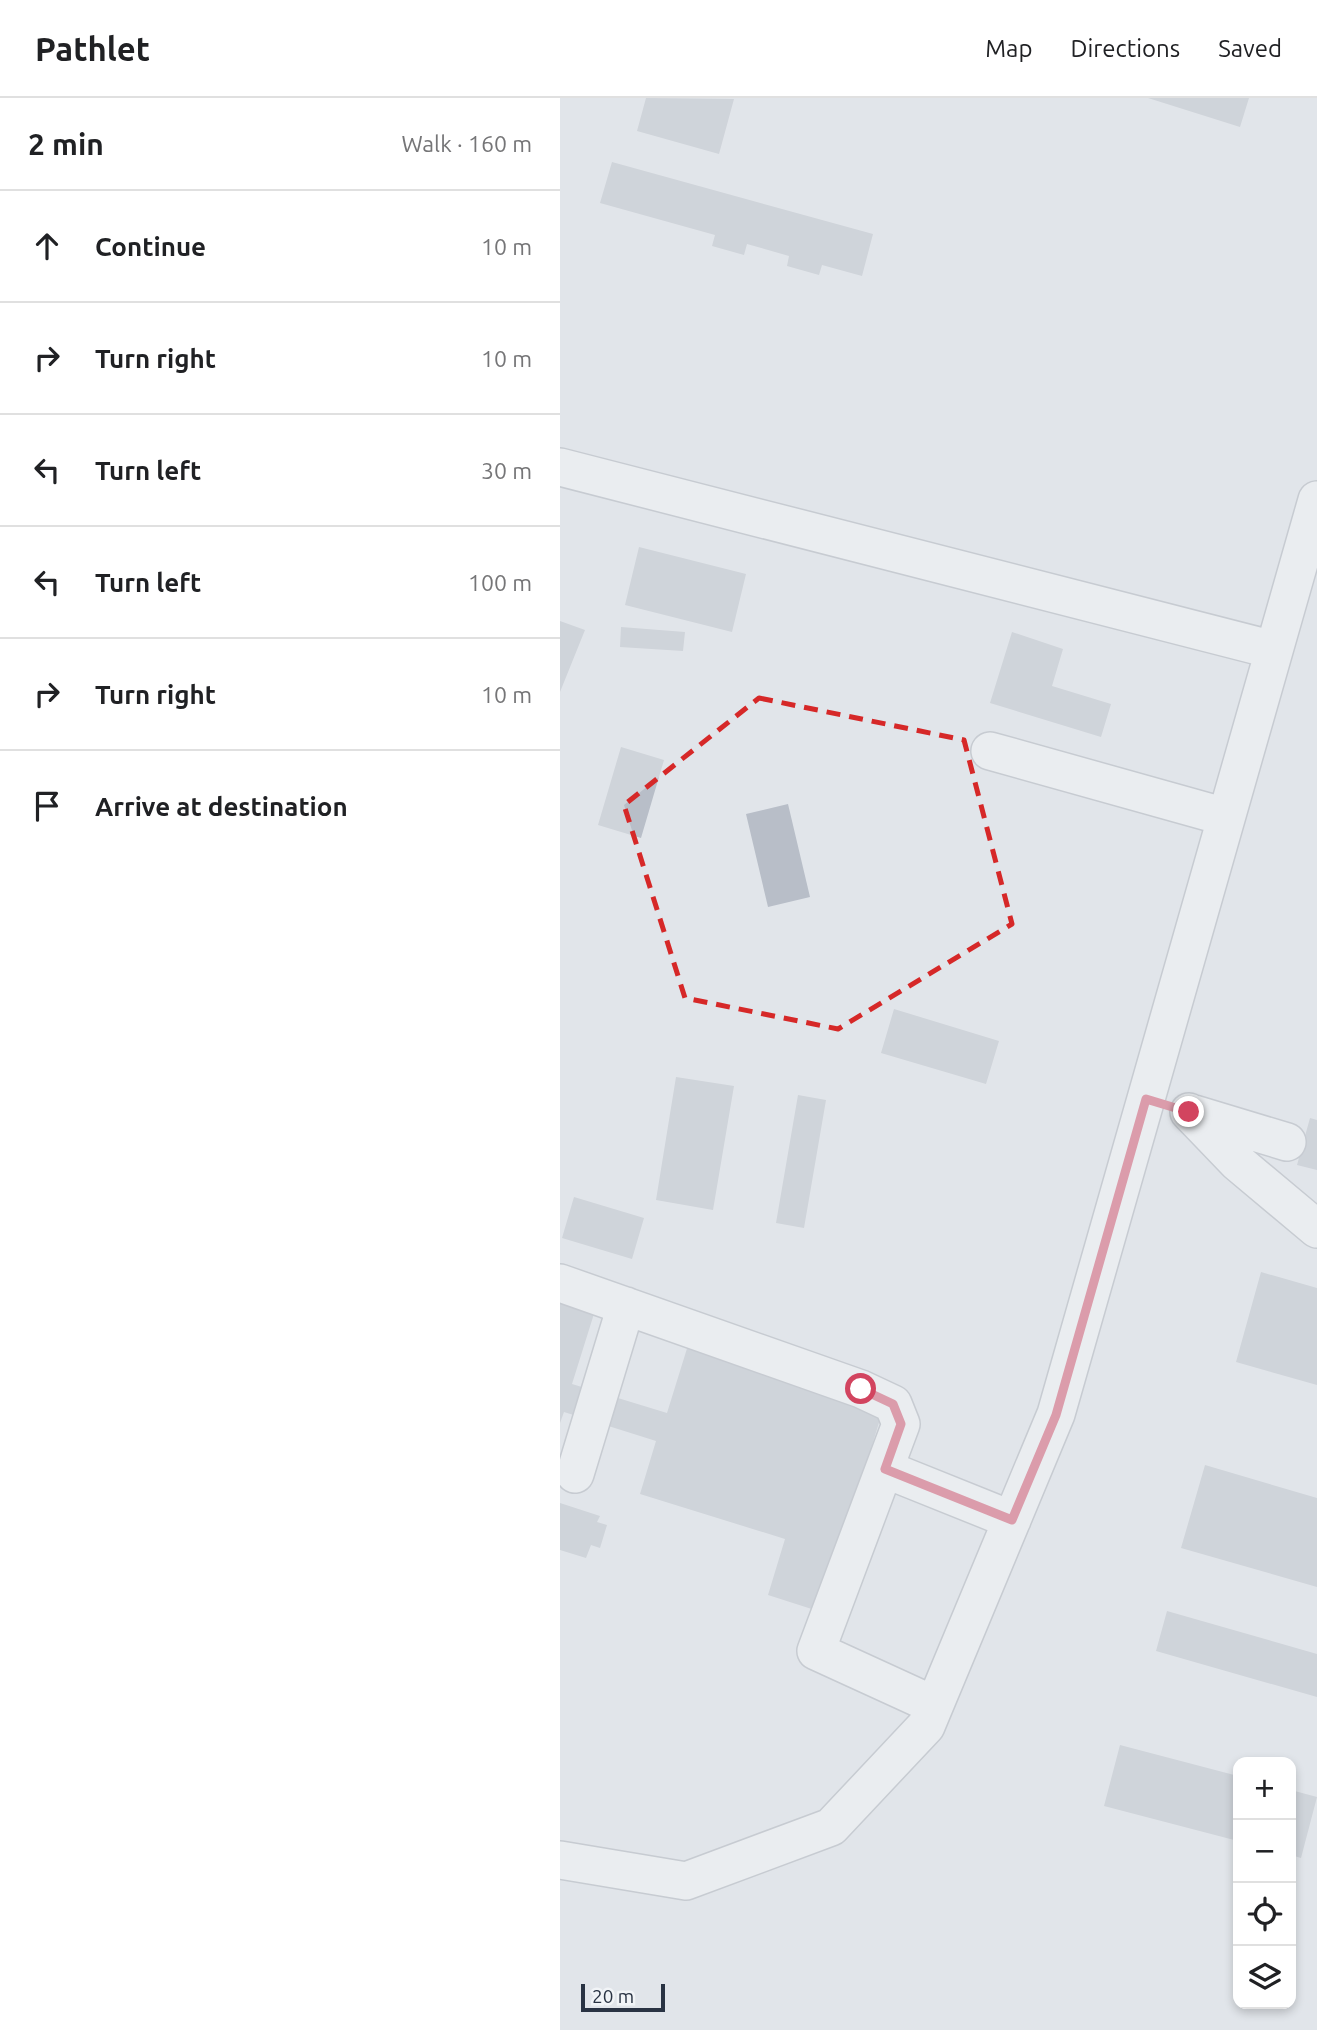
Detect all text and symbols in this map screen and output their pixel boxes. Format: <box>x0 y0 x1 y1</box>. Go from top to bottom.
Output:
text: Pathlet <box>35 30 150 67</box>
text: Map <box>985 35 1032 62</box>
text: Directions <box>1070 35 1180 62</box>
text: Saved <box>1218 35 1282 62</box>
text: 2 min <box>28 127 104 161</box>
text: Walk · 160 m <box>401 131 532 156</box>
icon: ahead <box>28 227 66 265</box>
text: Continue <box>95 232 206 261</box>
text: 10 m <box>481 234 532 259</box>
icon: right <box>28 339 66 377</box>
text: Turn right <box>95 344 216 373</box>
text: 10 m <box>481 346 532 371</box>
icon: left <box>28 451 66 489</box>
text: Turn left <box>95 456 201 485</box>
text: 30 m <box>481 458 532 483</box>
icon: left <box>28 563 66 601</box>
text: Turn left <box>95 568 201 597</box>
text: 100 m <box>468 570 532 595</box>
icon: right <box>28 675 66 713</box>
text: Turn right <box>95 680 216 709</box>
text: 10 m <box>481 682 532 707</box>
icon: arrive <box>28 787 66 825</box>
text: Arrive at destination <box>95 792 348 821</box>
route end <box>1173 1096 1204 1127</box>
route start <box>845 1373 876 1404</box>
map controls <box>1233 1757 1296 2009</box>
button: + <box>1233 1757 1296 1820</box>
button: − <box>1233 1820 1296 1883</box>
button: locate <box>1233 1883 1296 1946</box>
button: layers <box>1233 1946 1296 2009</box>
scale bar <box>581 1981 665 2013</box>
text: 20 m <box>592 1985 634 2007</box>

